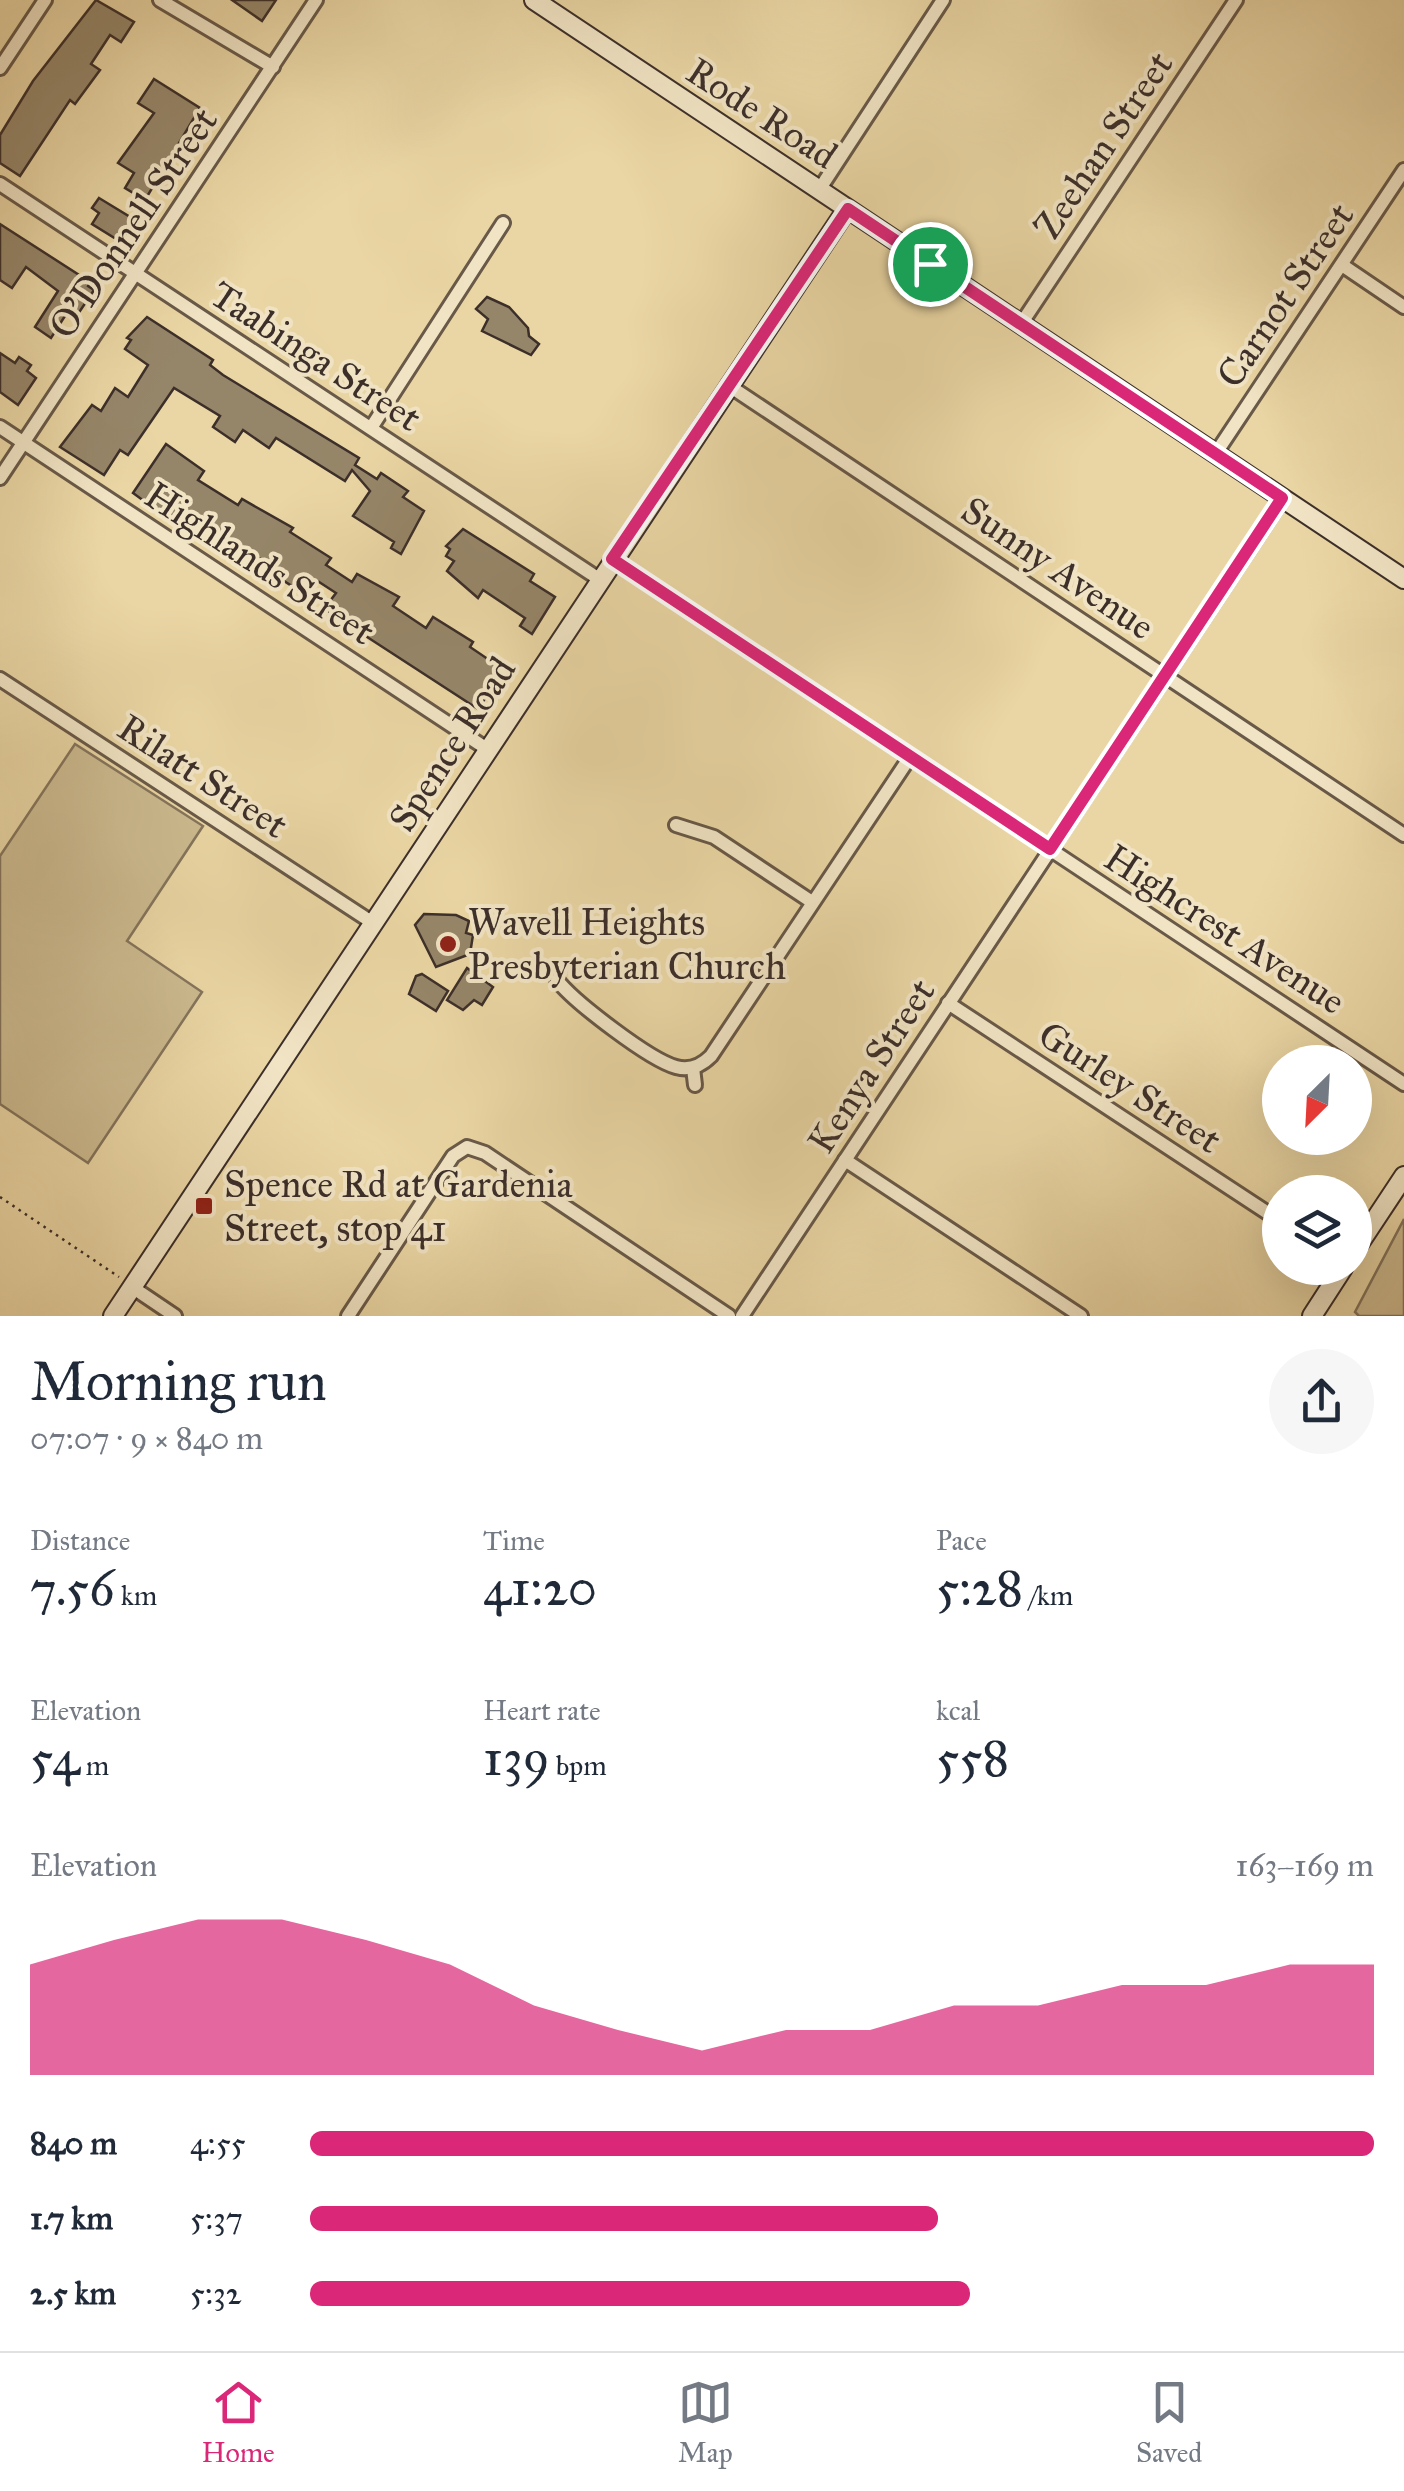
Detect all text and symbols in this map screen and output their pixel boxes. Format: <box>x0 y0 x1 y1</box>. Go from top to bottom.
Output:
street label: Zeehan Street <box>1024 43 1182 247</box>
street label: Rode Road <box>678 47 846 179</box>
street label: O'Donnell Street <box>39 99 227 347</box>
street label: Carnot Street <box>1207 194 1363 396</box>
pin <box>888 222 973 307</box>
icon: arrive <box>903 237 958 292</box>
street label: Taabinga Street <box>202 271 430 441</box>
street label: Highlands Street <box>137 472 383 654</box>
street label: Sunny Avenue <box>953 487 1163 649</box>
street label: Spence Road <box>379 648 525 840</box>
street label: Rilatt Street <box>110 704 296 848</box>
street label: Highcrest Avenue <box>1096 834 1354 1024</box>
place label: Wavell Heights Presbyterian Church <box>468 899 786 989</box>
marker: Wavell Heights Presbyterian Church <box>437 933 459 955</box>
street label: Kenya Street <box>798 970 944 1162</box>
street label: Gurley Street <box>1030 1011 1230 1163</box>
north arrow <box>1262 1045 1372 1155</box>
map controls <box>1262 1045 1372 1285</box>
place label: Spence Rd at Gardenia Street, stop 41 <box>224 1161 574 1251</box>
button: layers <box>1262 1175 1372 1285</box>
marker: Spence Rd at Gardenia Street, stop 41 <box>193 1195 215 1217</box>
text: Morning run <box>30 1348 327 1415</box>
button: share <box>1269 1349 1374 1454</box>
text: 07:07 · 9 × 840 m <box>30 1419 263 1458</box>
text: Distance <box>30 1523 130 1558</box>
text: Time <box>483 1523 545 1558</box>
text: Pace <box>936 1523 987 1558</box>
text: 7.56 <box>30 1558 115 1619</box>
text: 41:20 <box>483 1558 597 1619</box>
text: 5:28 <box>936 1558 1023 1619</box>
text: km <box>115 1578 157 1613</box>
text: /km <box>1023 1578 1073 1613</box>
text: Elevation <box>30 1693 141 1728</box>
text: Heart rate <box>483 1693 601 1728</box>
text: kcal <box>936 1693 980 1728</box>
text: 54 <box>30 1728 80 1789</box>
text: 139 <box>483 1728 550 1789</box>
text: 558 <box>936 1728 1009 1789</box>
text: m <box>80 1748 109 1783</box>
text: bpm <box>550 1748 607 1783</box>
text: Elevation <box>30 1846 157 1885</box>
text: 163–169 m <box>1236 1846 1374 1885</box>
text: 840 m <box>30 2124 117 2163</box>
text: 4:55 <box>190 2124 246 2163</box>
text: 1.7 km <box>30 2199 113 2238</box>
text: 5:37 <box>190 2199 243 2238</box>
text: 2.5 km <box>30 2274 116 2313</box>
text: 5:32 <box>190 2274 242 2313</box>
tab: Home <box>202 2375 275 2470</box>
tab: Map <box>678 2375 733 2470</box>
tab: Saved <box>1136 2375 1202 2470</box>

